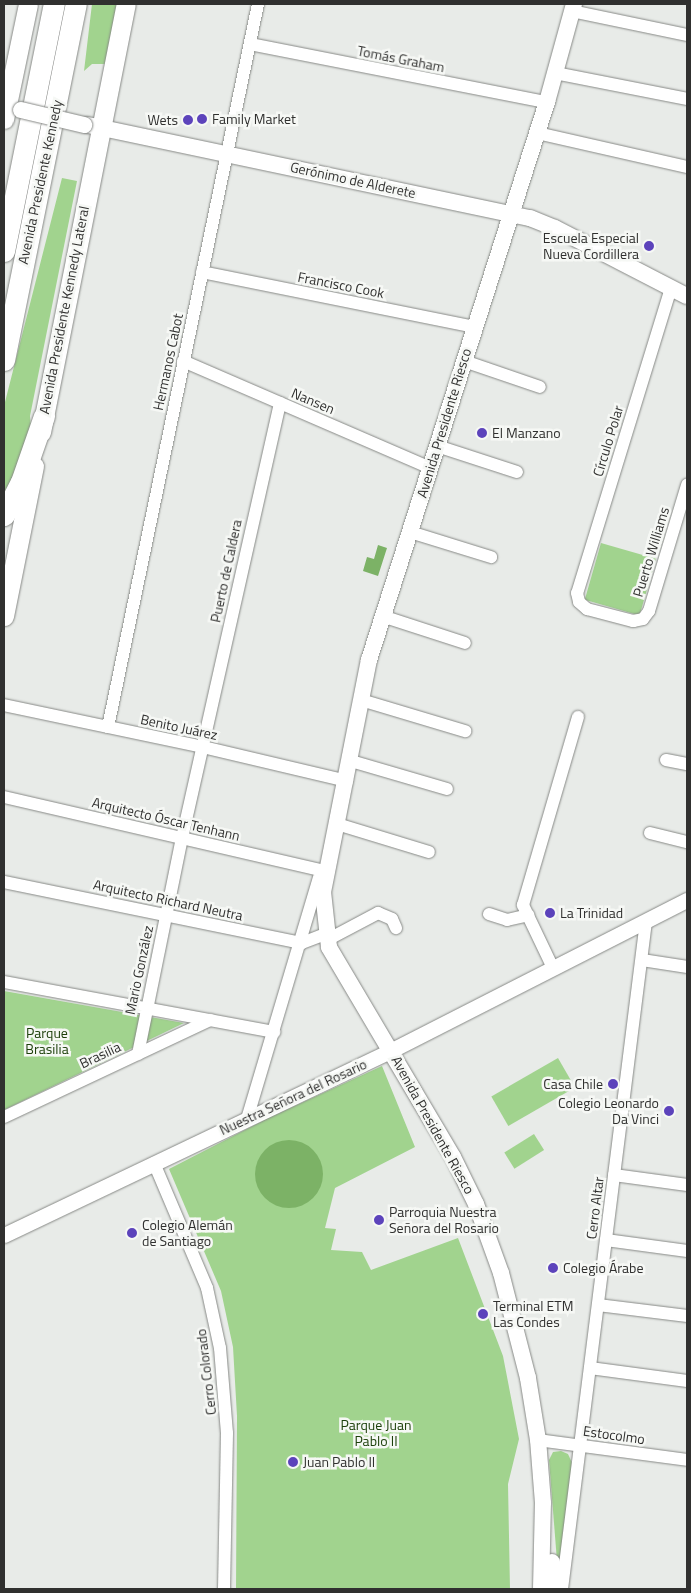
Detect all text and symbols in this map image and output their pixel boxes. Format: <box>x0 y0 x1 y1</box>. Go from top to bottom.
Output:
street label: Tomás Graham <box>356 42 446 76</box>
street label: Avenida Presidente Kennedy <box>14 98 66 266</box>
place label: Family Market <box>212 111 296 127</box>
place label: Wets <box>147 112 178 128</box>
marker: Family Market <box>196 113 208 125</box>
marker: Wets <box>182 114 194 126</box>
street label: Gerónimo de Alderete <box>289 158 417 202</box>
street label: Avenida Presidente Kennedy Lateral <box>36 205 92 415</box>
place label: Escuela Especial Nueva Cordillera <box>543 230 639 262</box>
marker: Escuela Especial Nueva Cordillera <box>643 240 655 252</box>
street label: Francisco Cook <box>296 268 386 302</box>
street label: Hermanos Cabot <box>150 312 186 412</box>
street label: Avenida Presidente Riesco <box>413 346 475 500</box>
street label: Nansen <box>289 384 337 418</box>
street label: Círculo Polar <box>589 403 627 479</box>
place label: El Manzano <box>492 425 561 441</box>
marker: El Manzano <box>476 427 488 439</box>
street label: Puerto Williams <box>629 505 673 599</box>
street label: Puerto de Caldera <box>207 518 245 624</box>
street label: Benito Juárez <box>139 711 219 743</box>
street label: Arquitecto Óscar Tenhann <box>90 794 242 844</box>
street label: Arquitecto Richard Neutra <box>92 876 244 924</box>
place label: La Trinidad <box>560 905 623 921</box>
marker: La Trinidad <box>544 907 556 919</box>
street label: Mario González <box>121 924 157 1016</box>
park label: Parque Brasilia <box>25 1025 69 1058</box>
street label: Brasilia <box>77 1038 123 1072</box>
street label: Avenida Presidente Riesco <box>388 1053 478 1197</box>
street label: Nuestra Señora del Rosario <box>217 1056 369 1138</box>
place label: Casa Chile <box>543 1076 603 1092</box>
marker: Casa Chile <box>607 1078 619 1090</box>
place label: Colegio Leonardo Da Vinci <box>558 1095 659 1128</box>
marker: Colegio Leonardo Da Vinci <box>663 1105 675 1117</box>
street label: Cerro Altar <box>583 1176 607 1240</box>
place label: Parroquia Nuestra Señora del Rosario <box>389 1204 499 1236</box>
marker: Parroquia Nuestra Señora del Rosario <box>373 1214 385 1226</box>
place label: Colegio Alemán de Santiago <box>142 1217 233 1250</box>
marker: Colegio Alemán de Santiago <box>126 1227 138 1239</box>
place label: Colegio Árabe <box>563 1260 644 1276</box>
marker: Colegio Árabe <box>547 1262 559 1274</box>
place label: Terminal ETM Las Condes <box>493 1298 573 1330</box>
marker: Terminal ETM Las Condes <box>477 1308 489 1320</box>
street label: Cerro Colorado <box>192 1328 220 1416</box>
park label: Parque Juan Pablo II <box>341 1417 411 1450</box>
street label: Estocolmo <box>582 1422 646 1448</box>
place label: Juan Pablo II <box>303 1454 375 1470</box>
marker: Juan Pablo II <box>287 1456 299 1468</box>

